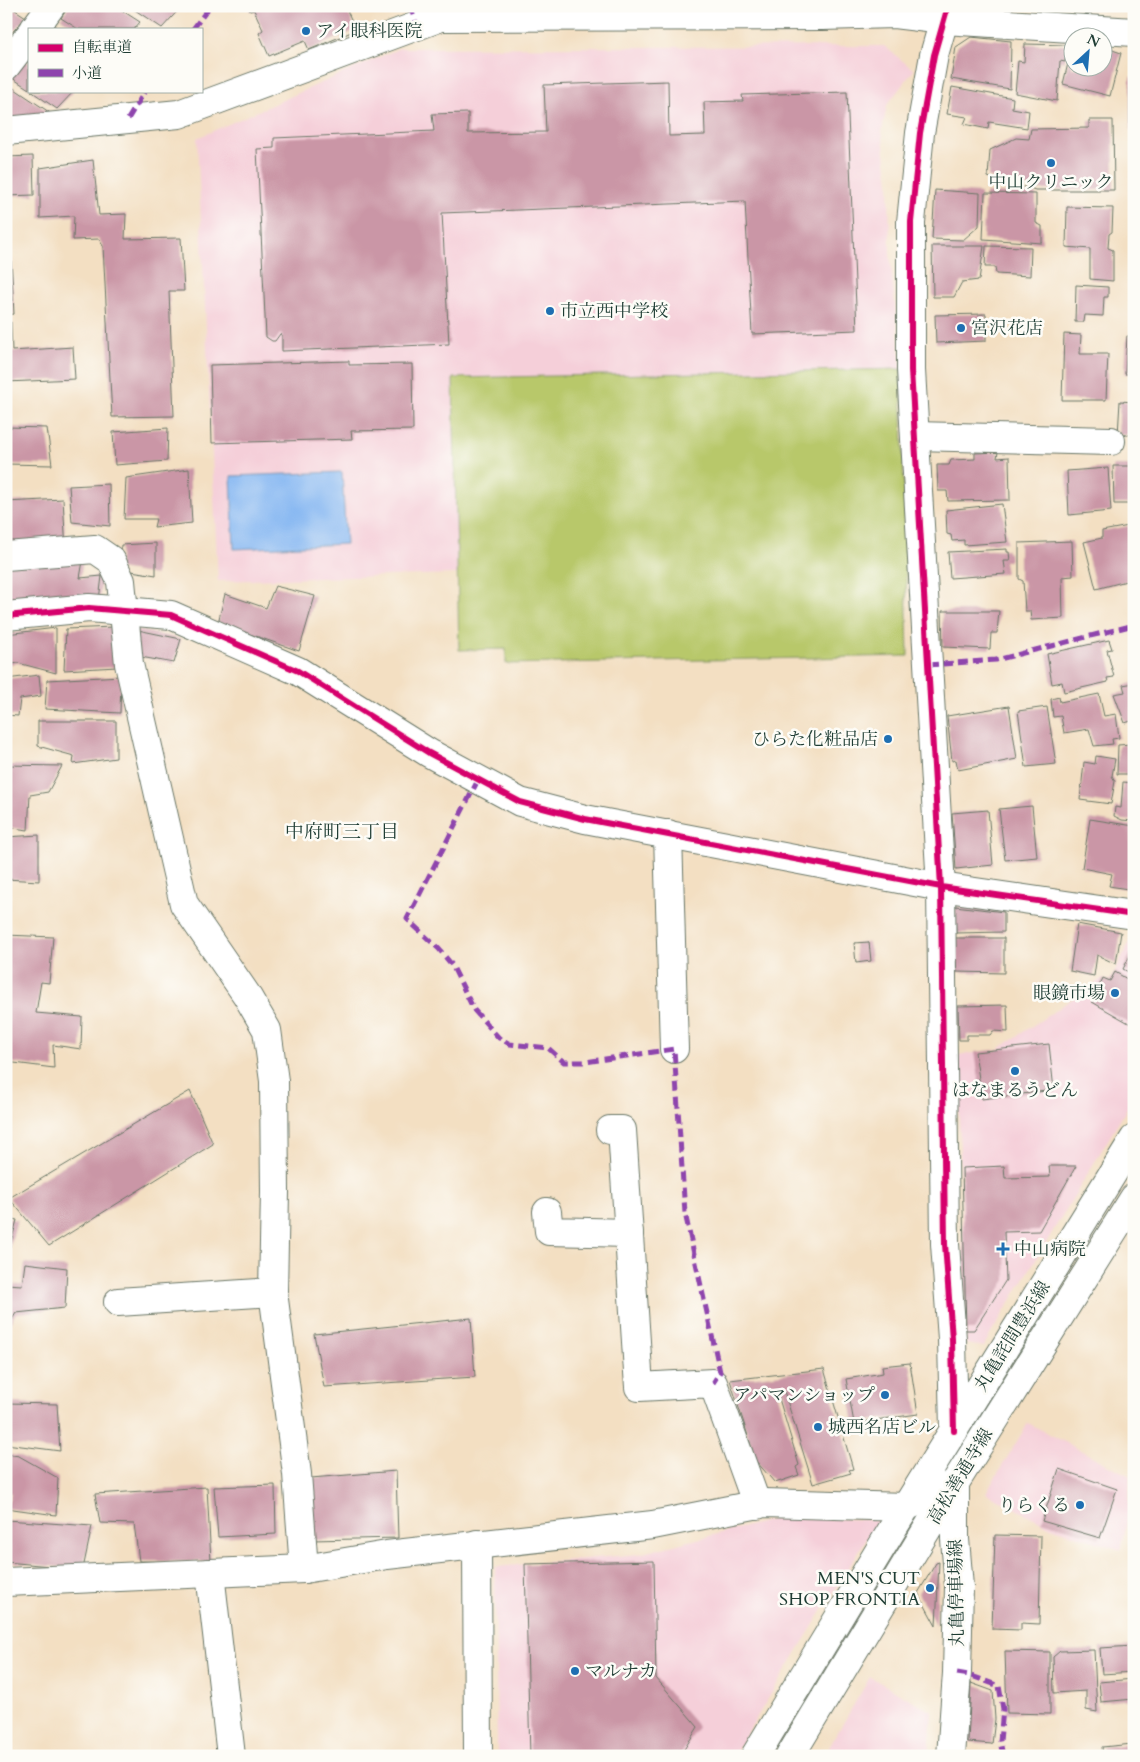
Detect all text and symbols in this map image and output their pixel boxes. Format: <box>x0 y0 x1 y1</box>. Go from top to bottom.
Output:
place label: アイ眼科医院 <box>316 19 422 44</box>
marker: アイ眼科医院 <box>300 25 312 37</box>
legend <box>28 28 202 92</box>
north arrow <box>1062 28 1112 78</box>
text: N <box>1084 30 1103 52</box>
text: 自転車道 <box>72 37 132 57</box>
text: 小道 <box>72 63 102 83</box>
marker: 中山クリニック <box>1045 157 1057 169</box>
place label: 中山クリニック <box>989 170 1113 195</box>
place label: 市立西中学校 <box>560 299 668 324</box>
marker: 市立西中学校 <box>544 305 556 317</box>
place label: 宮沢花店 <box>971 316 1043 341</box>
marker: 宮沢花店 <box>955 322 967 334</box>
place label: ひらた化粧品店 <box>752 727 878 752</box>
marker: ひらた化粧品店 <box>882 733 894 745</box>
district label: 中府町三丁目 <box>285 819 399 845</box>
place label: 眼鏡市場 <box>1033 981 1105 1006</box>
marker: 眼鏡市場 <box>1109 987 1121 999</box>
marker: はなまるうどん <box>1009 1065 1021 1077</box>
place label: はなまるうどん <box>952 1078 1078 1103</box>
place label: 中山病院 <box>1014 1237 1086 1262</box>
marker: 中山病院 <box>996 1242 1010 1256</box>
street label: 丸亀詫間豊浜線 <box>968 1276 1056 1396</box>
place label: アパマンショップ <box>733 1383 875 1408</box>
marker: アパマンショップ <box>879 1389 891 1401</box>
place label: 城西名店ビル <box>828 1415 936 1440</box>
marker: 城西名店ビル <box>812 1421 824 1433</box>
street label: 高松善通寺線 <box>922 1424 999 1529</box>
place label: りらくる <box>998 1493 1070 1518</box>
marker: りらくる <box>1074 1499 1086 1511</box>
street label: 丸亀停車場線 <box>943 1539 970 1647</box>
place label: MEN'S CUT SHOP FRONTIA <box>779 1566 920 1612</box>
marker: MEN'S CUT SHOP FRONTIA <box>924 1582 936 1594</box>
place label: マルナカ <box>585 1659 657 1684</box>
marker: マルナカ <box>569 1665 581 1677</box>

